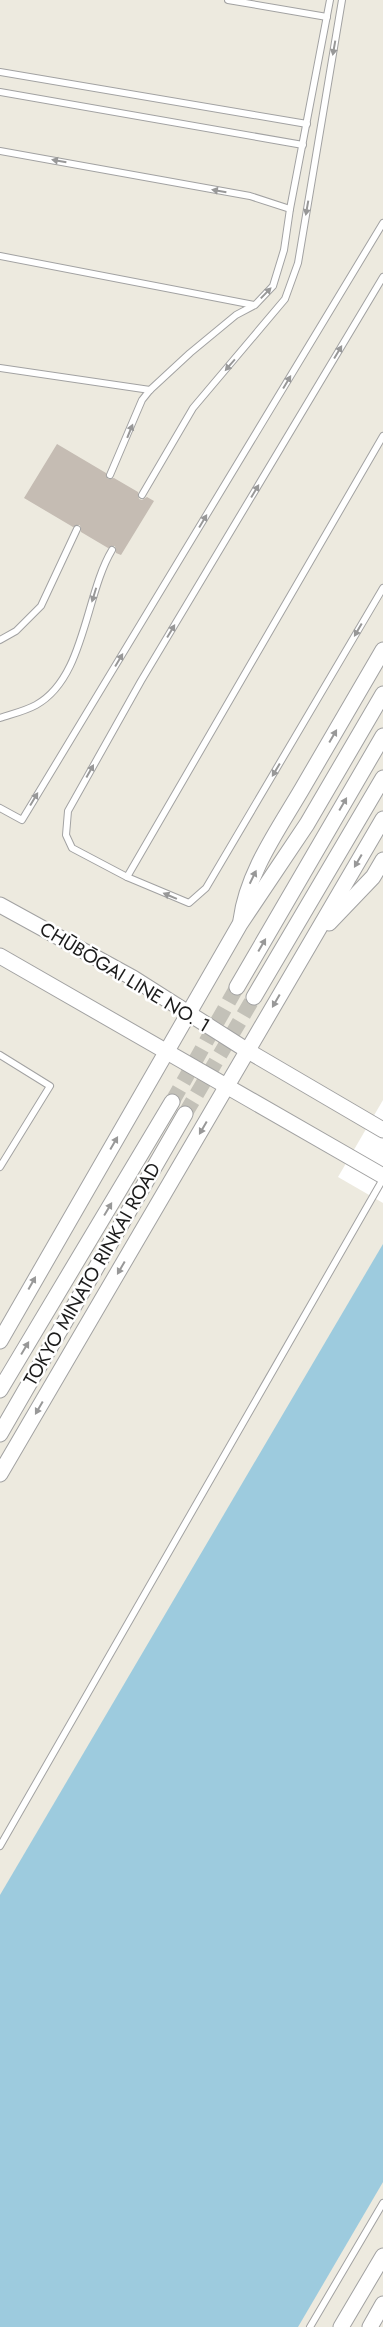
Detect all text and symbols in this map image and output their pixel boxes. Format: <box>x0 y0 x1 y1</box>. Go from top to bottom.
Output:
one-way arrow <box>330 40 338 56</box>
one-way arrow <box>50 157 66 165</box>
one-way arrow <box>210 186 226 194</box>
one-way arrow <box>303 201 311 217</box>
one-way arrow <box>260 287 272 299</box>
one-way arrow <box>334 345 343 358</box>
one-way arrow <box>224 359 235 372</box>
one-way arrow <box>282 376 291 389</box>
one-way arrow <box>126 423 134 438</box>
one-way arrow <box>250 485 259 498</box>
one-way arrow <box>198 515 207 528</box>
one-way arrow <box>89 587 97 602</box>
one-way arrow <box>167 624 176 637</box>
one-way arrow <box>354 624 363 637</box>
one-way arrow <box>114 654 123 667</box>
one-way arrow <box>328 729 337 742</box>
one-way arrow <box>86 764 94 779</box>
one-way arrow <box>271 764 280 777</box>
one-way arrow <box>30 793 39 806</box>
one-way arrow <box>339 798 348 811</box>
one-way arrow <box>354 854 363 867</box>
one-way arrow <box>249 870 257 884</box>
one-way arrow <box>163 891 177 899</box>
street label: CHŪBŌGAI LINE NO. 1 <box>35 915 215 1039</box>
one-way arrow <box>257 938 266 952</box>
one-way arrow <box>272 995 281 1008</box>
one-way arrow <box>199 1120 207 1135</box>
one-way arrow <box>110 1136 119 1149</box>
street label: TOKYO MINATO RINKAI ROAD <box>17 1157 167 1390</box>
one-way arrow <box>104 1202 113 1215</box>
one-way arrow <box>116 1261 125 1275</box>
one-way arrow <box>28 1276 36 1290</box>
one-way arrow <box>20 1342 29 1355</box>
one-way arrow <box>34 1402 43 1415</box>

